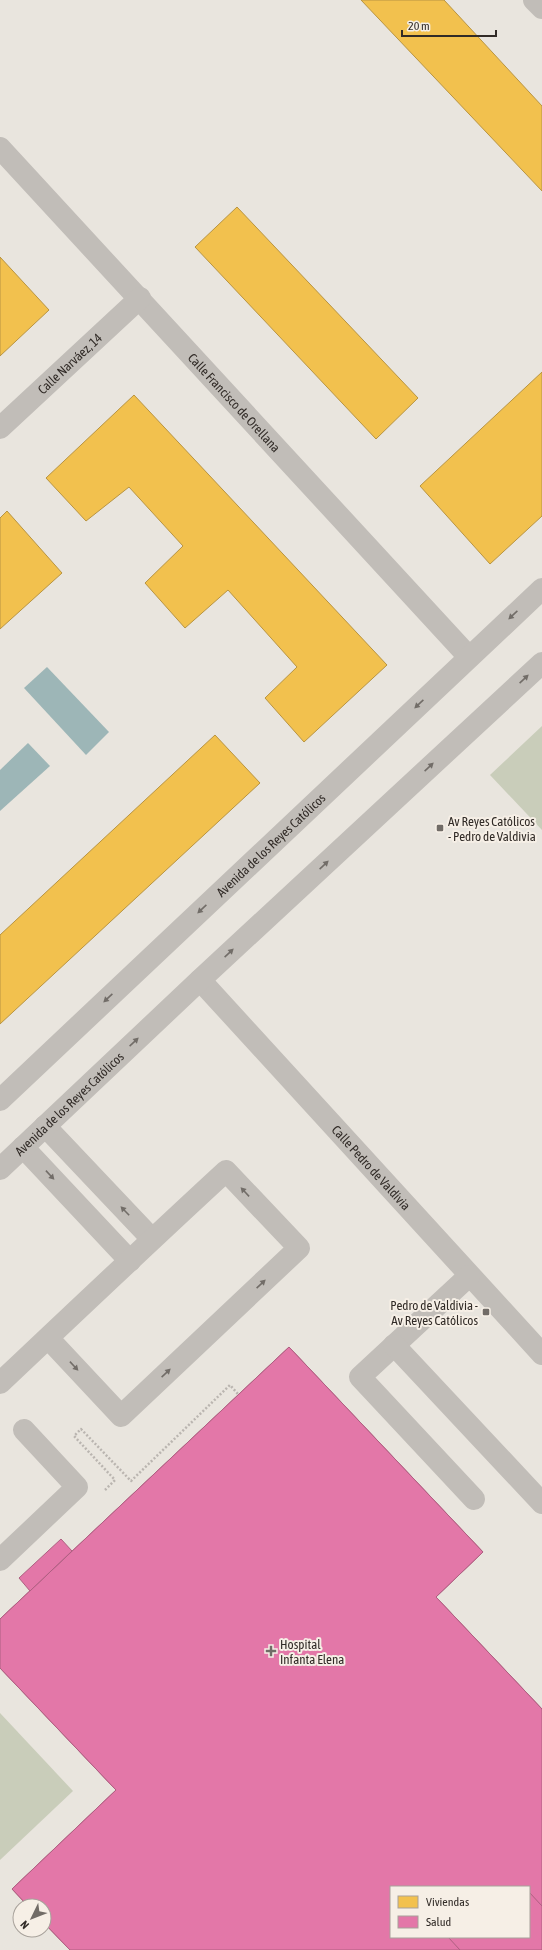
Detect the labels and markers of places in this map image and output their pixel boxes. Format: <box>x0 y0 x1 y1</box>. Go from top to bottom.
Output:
place label: Av Reyes Católicos - Pedro de Valdivia <box>448 814 536 844</box>
marker: Av Reyes Católicos - Pedro de Valdivia <box>435 823 445 833</box>
place label: Pedro de Valdivia - Av Reyes Católicos <box>390 1298 478 1328</box>
marker: Pedro de Valdivia - Av Reyes Católicos <box>481 1307 491 1317</box>
place label: Hospital Infanta Elena <box>280 1637 344 1667</box>
marker: Hospital Infanta Elena <box>265 1645 277 1657</box>

